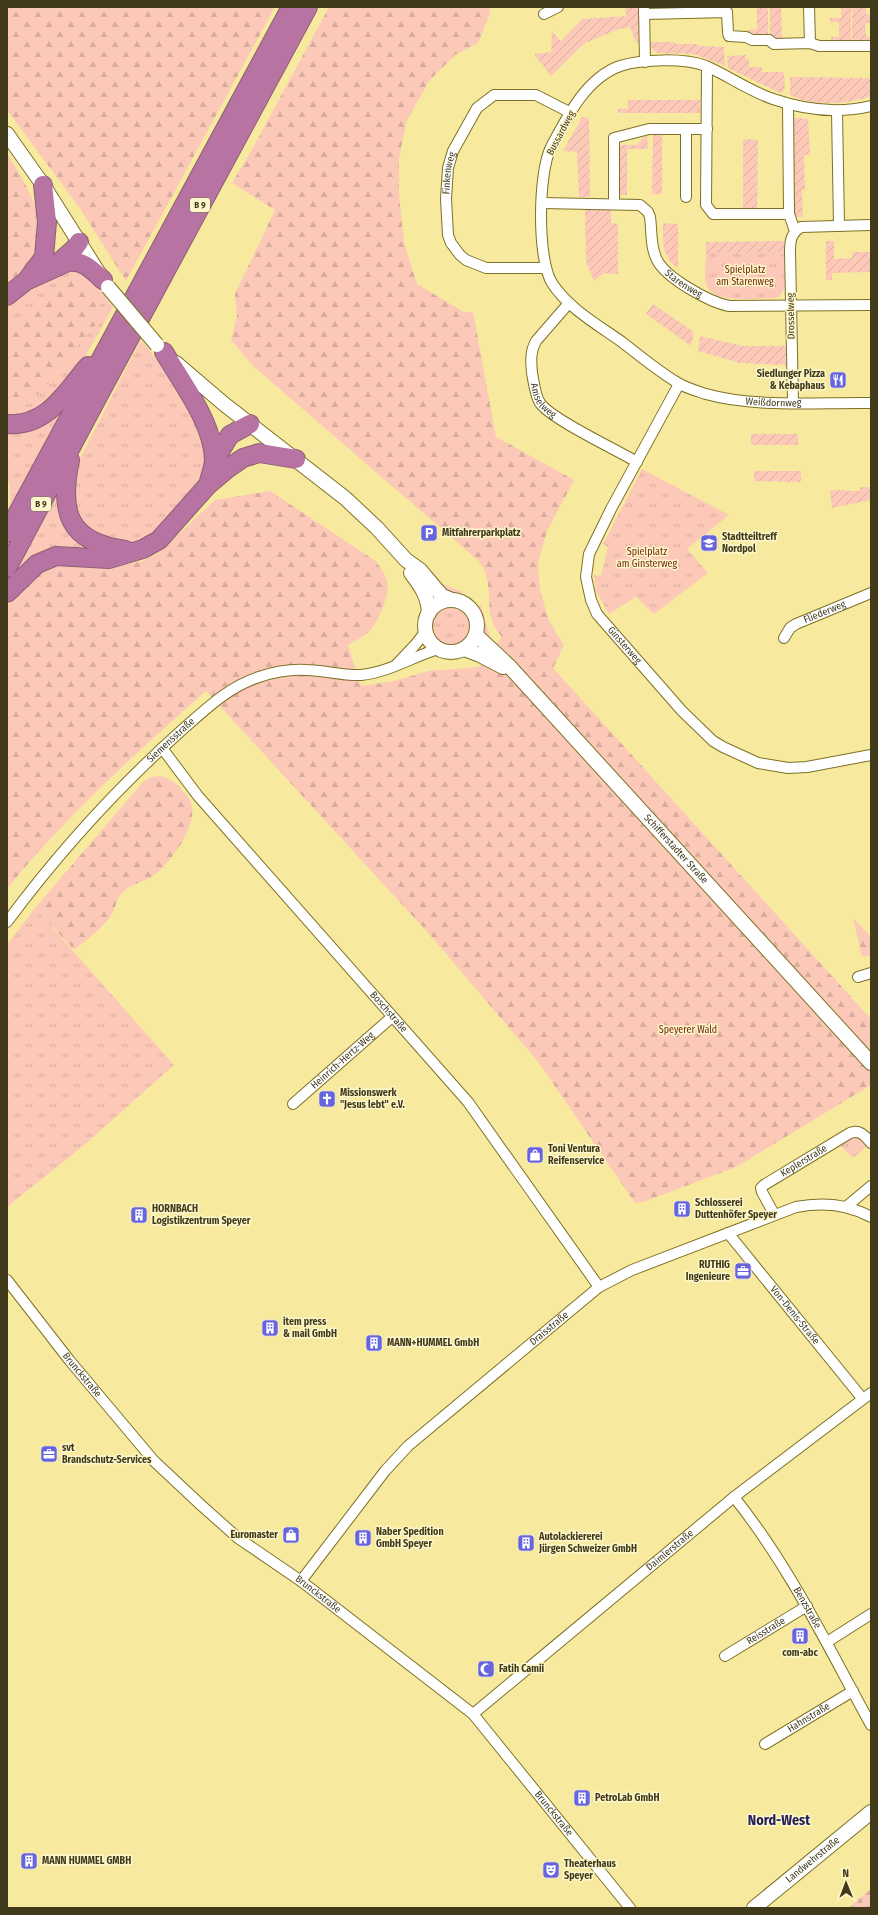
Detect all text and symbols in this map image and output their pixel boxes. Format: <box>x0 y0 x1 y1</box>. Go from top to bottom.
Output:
street label: Bussardweg <box>544 108 578 157</box>
street label: Finkenweg <box>440 150 458 195</box>
road number: B 9 <box>190 198 210 212</box>
park label: Spielplatz am Starenweg <box>716 264 774 288</box>
street label: Starenweg <box>662 267 705 301</box>
street label: Drosselweg <box>785 292 797 339</box>
place label: Siedlunger Pizza & Kebaphaus <box>757 368 826 392</box>
restaurant icon: Siedlunger Pizza & Kebaphaus <box>828 370 848 390</box>
street label: Amselweg <box>528 382 559 421</box>
street label: Weißdornweg <box>745 395 802 409</box>
road number: B 9 <box>31 497 51 511</box>
parking icon: Mitfahrerparkplatz <box>419 523 439 543</box>
place label: Mitfahrerparkplatz <box>442 527 521 539</box>
place label: Stadtteiltreff Nordpol <box>722 531 778 555</box>
school or university icon: Stadtteiltreff Nordpol <box>699 533 719 553</box>
park label: Spielplatz am Ginsterweg <box>617 546 678 570</box>
street label: Fliederweg <box>802 598 848 626</box>
street label: Ginsterweg <box>605 624 644 667</box>
street label: Siemensstraße <box>144 715 197 765</box>
street label: Schifferstadter Straße <box>641 812 711 886</box>
street label: Boschstraße <box>367 989 410 1035</box>
park label: Speyerer Wald <box>659 1024 717 1036</box>
street label: Heinrich-Hertz-Weg <box>308 1029 377 1091</box>
place label: Missionswerk "Jesus lebt" e.V. <box>340 1087 405 1111</box>
church icon: Missionswerk "Jesus lebt" e.V. <box>317 1089 337 1109</box>
street label: Keplerstraße <box>778 1142 829 1180</box>
place label: Toni Ventura Reifenservice <box>548 1143 604 1167</box>
shop icon: Toni Ventura Reifenservice <box>525 1145 545 1165</box>
place label: Schlosserei Duttenhöfer Speyer <box>695 1197 777 1221</box>
building icon: Schlosserei Duttenhöfer Speyer <box>672 1199 692 1219</box>
place label: HORNBACH Logistikzentrum Speyer <box>152 1203 251 1227</box>
building icon: HORNBACH Logistikzentrum Speyer <box>129 1205 149 1225</box>
place label: RUTHIG Ingenieure <box>686 1259 730 1283</box>
office icon: RUTHIG Ingenieure <box>733 1261 753 1281</box>
street label: Von-Denis-Straße <box>768 1284 822 1347</box>
street label: Draisstraße <box>527 1309 571 1348</box>
place label: item press & mail GmbH <box>283 1316 337 1340</box>
building icon: item press & mail GmbH <box>260 1318 280 1338</box>
building icon: MANN+HUMMEL GmbH <box>364 1333 384 1353</box>
place label: MANN+HUMMEL GmbH <box>387 1337 479 1349</box>
street label: Brunckstraße <box>60 1350 104 1400</box>
place label: svt Brandschutz-Services <box>62 1442 152 1466</box>
office icon: svt Brandschutz-Services <box>39 1444 59 1464</box>
shop icon: Euromaster <box>281 1525 301 1545</box>
place label: Naber Spedition GmbH Speyer <box>376 1526 444 1550</box>
street label: Daimlerstraße <box>644 1527 696 1573</box>
building icon: Naber Spedition GmbH Speyer <box>353 1528 373 1548</box>
place label: Euromaster <box>231 1529 278 1541</box>
place label: Autolackiererei Jürgen Schweizer GmbH <box>538 1531 637 1555</box>
building icon: Autolackiererei Jürgen Schweizer GmbH <box>516 1533 536 1553</box>
street label: Brunckstraße <box>293 1573 343 1616</box>
street label: Benzstraße <box>791 1585 824 1631</box>
street label: Reisstraße <box>745 1615 787 1647</box>
building icon: com-abc <box>790 1626 810 1646</box>
place label: com-abc <box>782 1647 818 1659</box>
mosque icon: Fatih Camii <box>476 1659 496 1679</box>
place label: Fatih Camii <box>499 1663 545 1675</box>
street label: Hahnstraße <box>785 1700 832 1735</box>
building icon: PetroLab GmbH <box>572 1788 592 1808</box>
street label: Brunckstraße <box>532 1789 575 1839</box>
place label: PetroLab GmbH <box>595 1792 660 1804</box>
district label: Nord-West <box>748 1812 811 1829</box>
street label: Landwehrstraße <box>783 1834 842 1885</box>
building icon: MANN HUMMEL GMBH <box>19 1851 39 1871</box>
place label: MANN HUMMEL GMBH <box>42 1855 131 1867</box>
place label: Theaterhaus Speyer <box>564 1858 617 1882</box>
theatre icon: Theaterhaus Speyer <box>541 1860 561 1880</box>
north arrow <box>826 1863 866 1903</box>
text: N <box>842 1867 849 1880</box>

